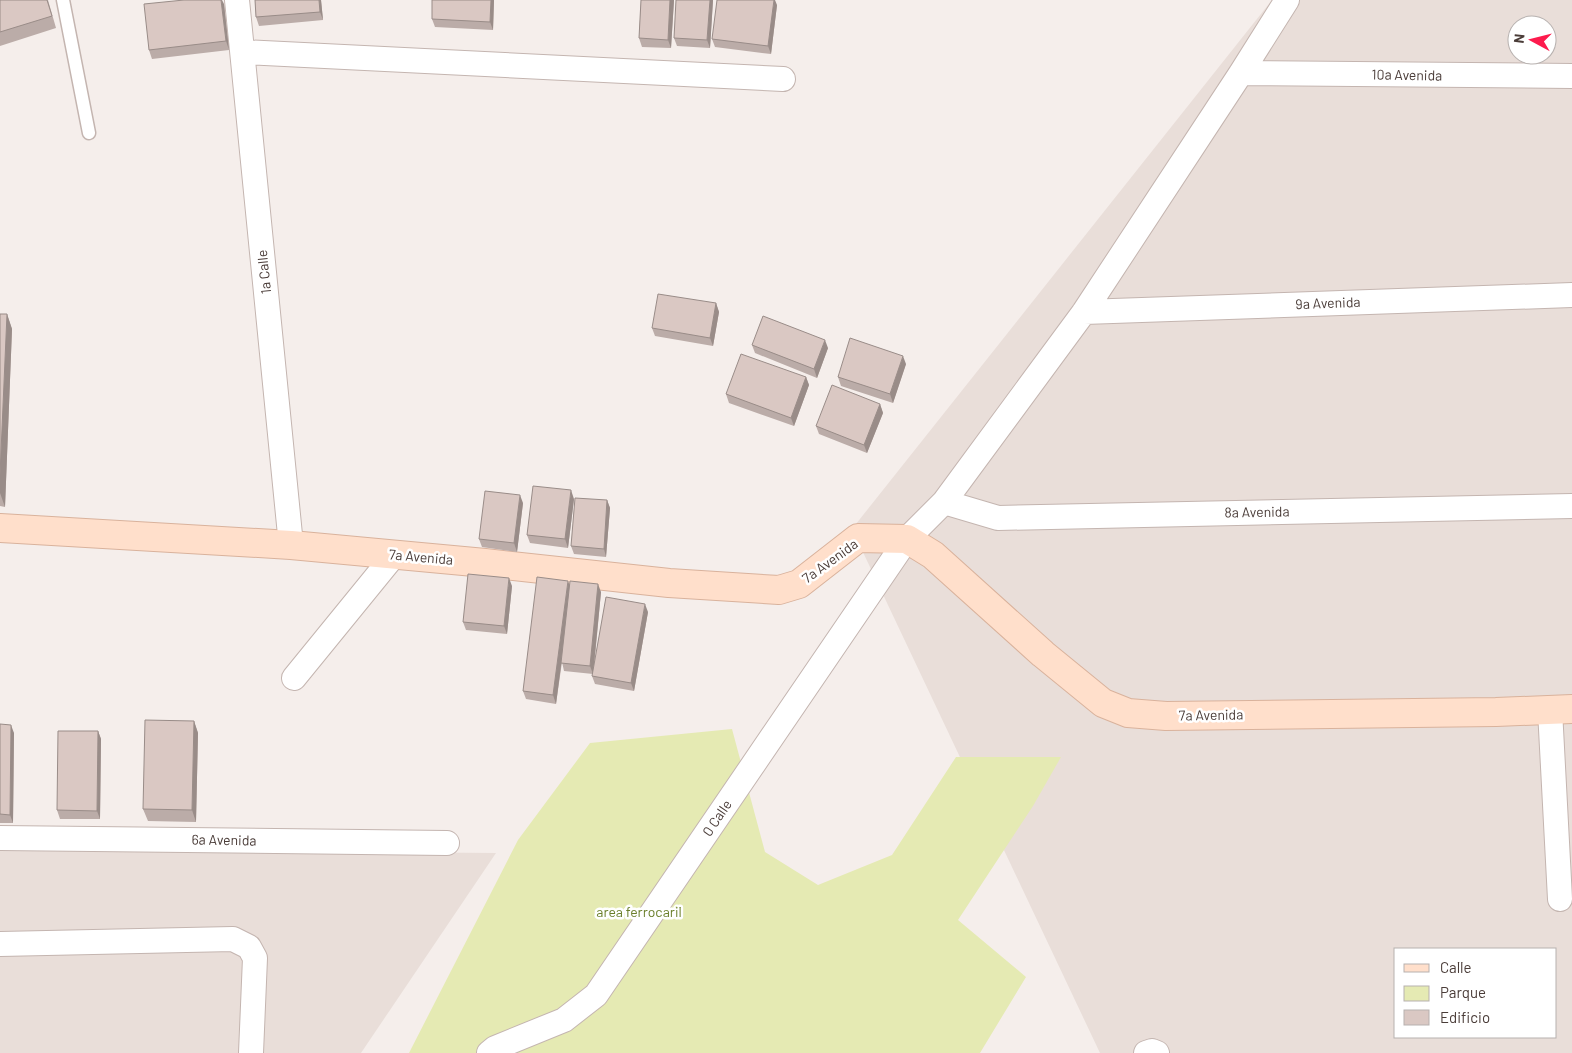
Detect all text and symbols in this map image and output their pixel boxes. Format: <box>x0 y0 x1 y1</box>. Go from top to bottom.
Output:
north arrow <box>1507 15 1557 65</box>
text: N <box>1510 33 1528 44</box>
street label: 10a Avenida <box>1372 65 1442 84</box>
street label: 1a Calle <box>253 249 274 295</box>
street label: 9a Avenida <box>1295 293 1361 312</box>
street label: 8a Avenida <box>1224 502 1290 521</box>
street label: 7a Avenida <box>799 535 861 586</box>
street label: 7a Avenida <box>388 545 454 568</box>
street label: 7a Avenida <box>1179 705 1243 724</box>
street label: 0 Calle <box>698 796 735 839</box>
street label: 6a Avenida <box>191 830 257 849</box>
park label: area ferrocaril <box>596 903 682 920</box>
legend <box>1394 948 1557 1038</box>
text: Calle <box>1440 958 1472 976</box>
text: Parque <box>1440 983 1486 1001</box>
text: Edificio <box>1440 1008 1490 1026</box>

